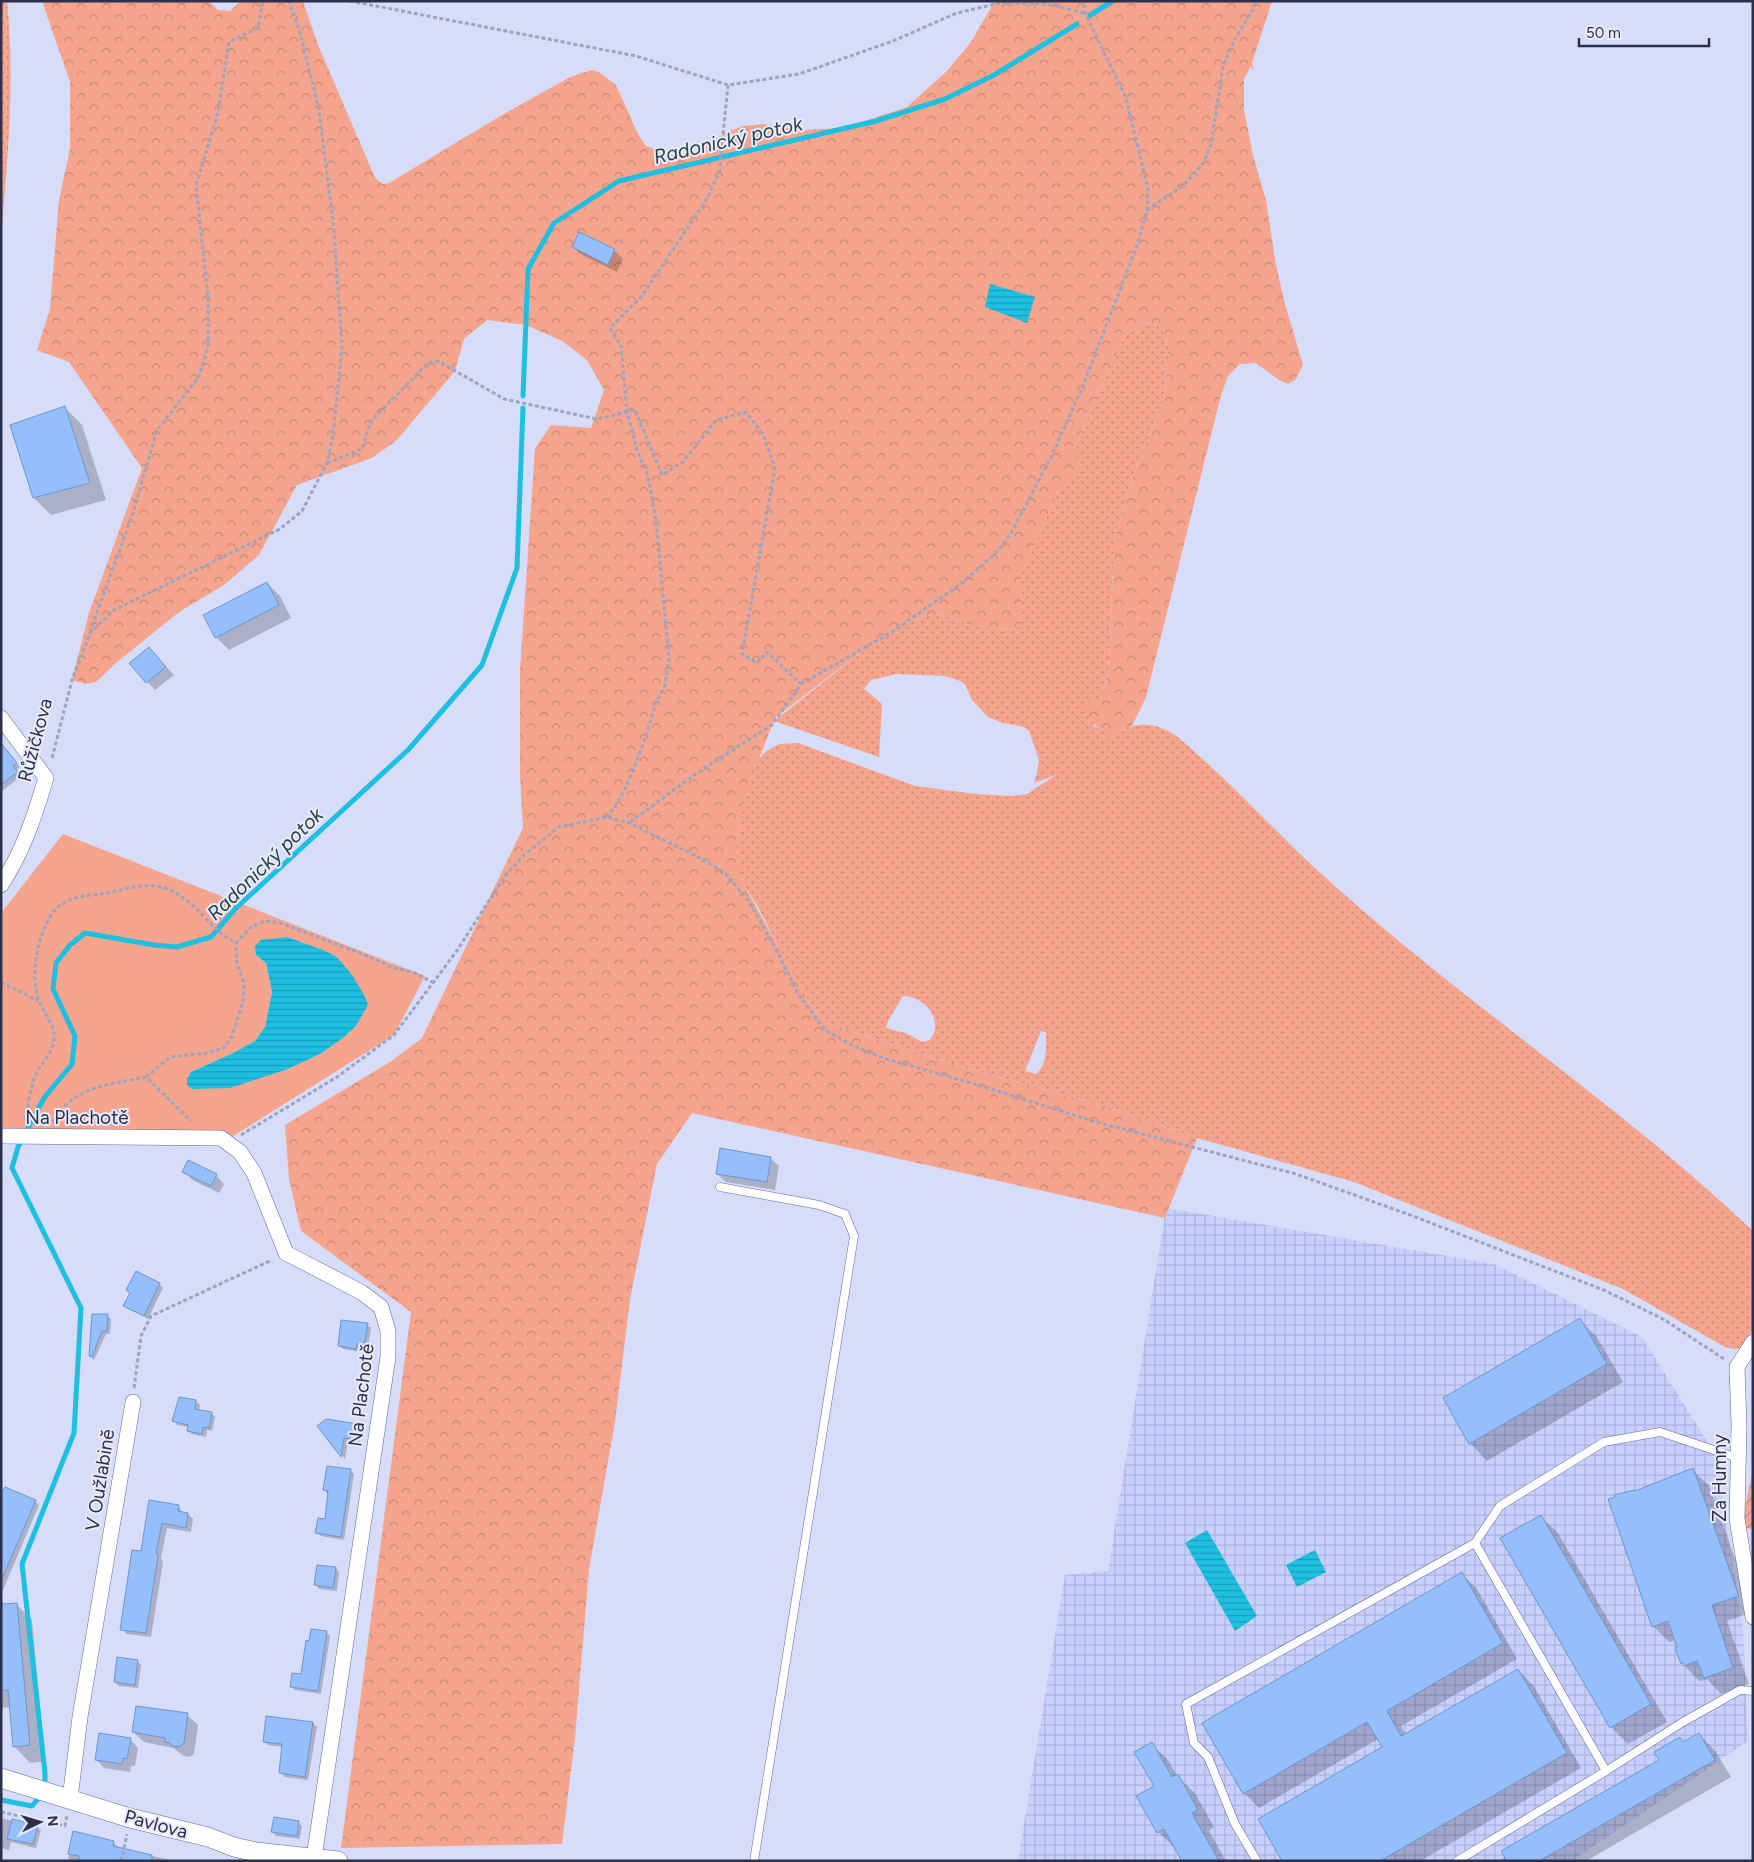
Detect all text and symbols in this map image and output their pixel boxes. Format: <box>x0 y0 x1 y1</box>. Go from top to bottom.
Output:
scale bar <box>1579 15 1709 47</box>
text: 50 m <box>1586 24 1621 42</box>
water label: Radonický potok <box>651 111 806 169</box>
street label: Růžičkova <box>13 696 57 784</box>
water label: Radonický potok <box>202 802 329 925</box>
street label: Na Plachotě <box>25 1106 129 1129</box>
street label: Na Plachotě <box>343 1342 379 1448</box>
street label: V Oužlabině <box>81 1427 119 1533</box>
street label: Za Humny <box>1708 1434 1731 1522</box>
north arrow <box>15 1797 65 1847</box>
street label: Pavlova <box>122 1805 190 1843</box>
text: N <box>44 1815 61 1827</box>

